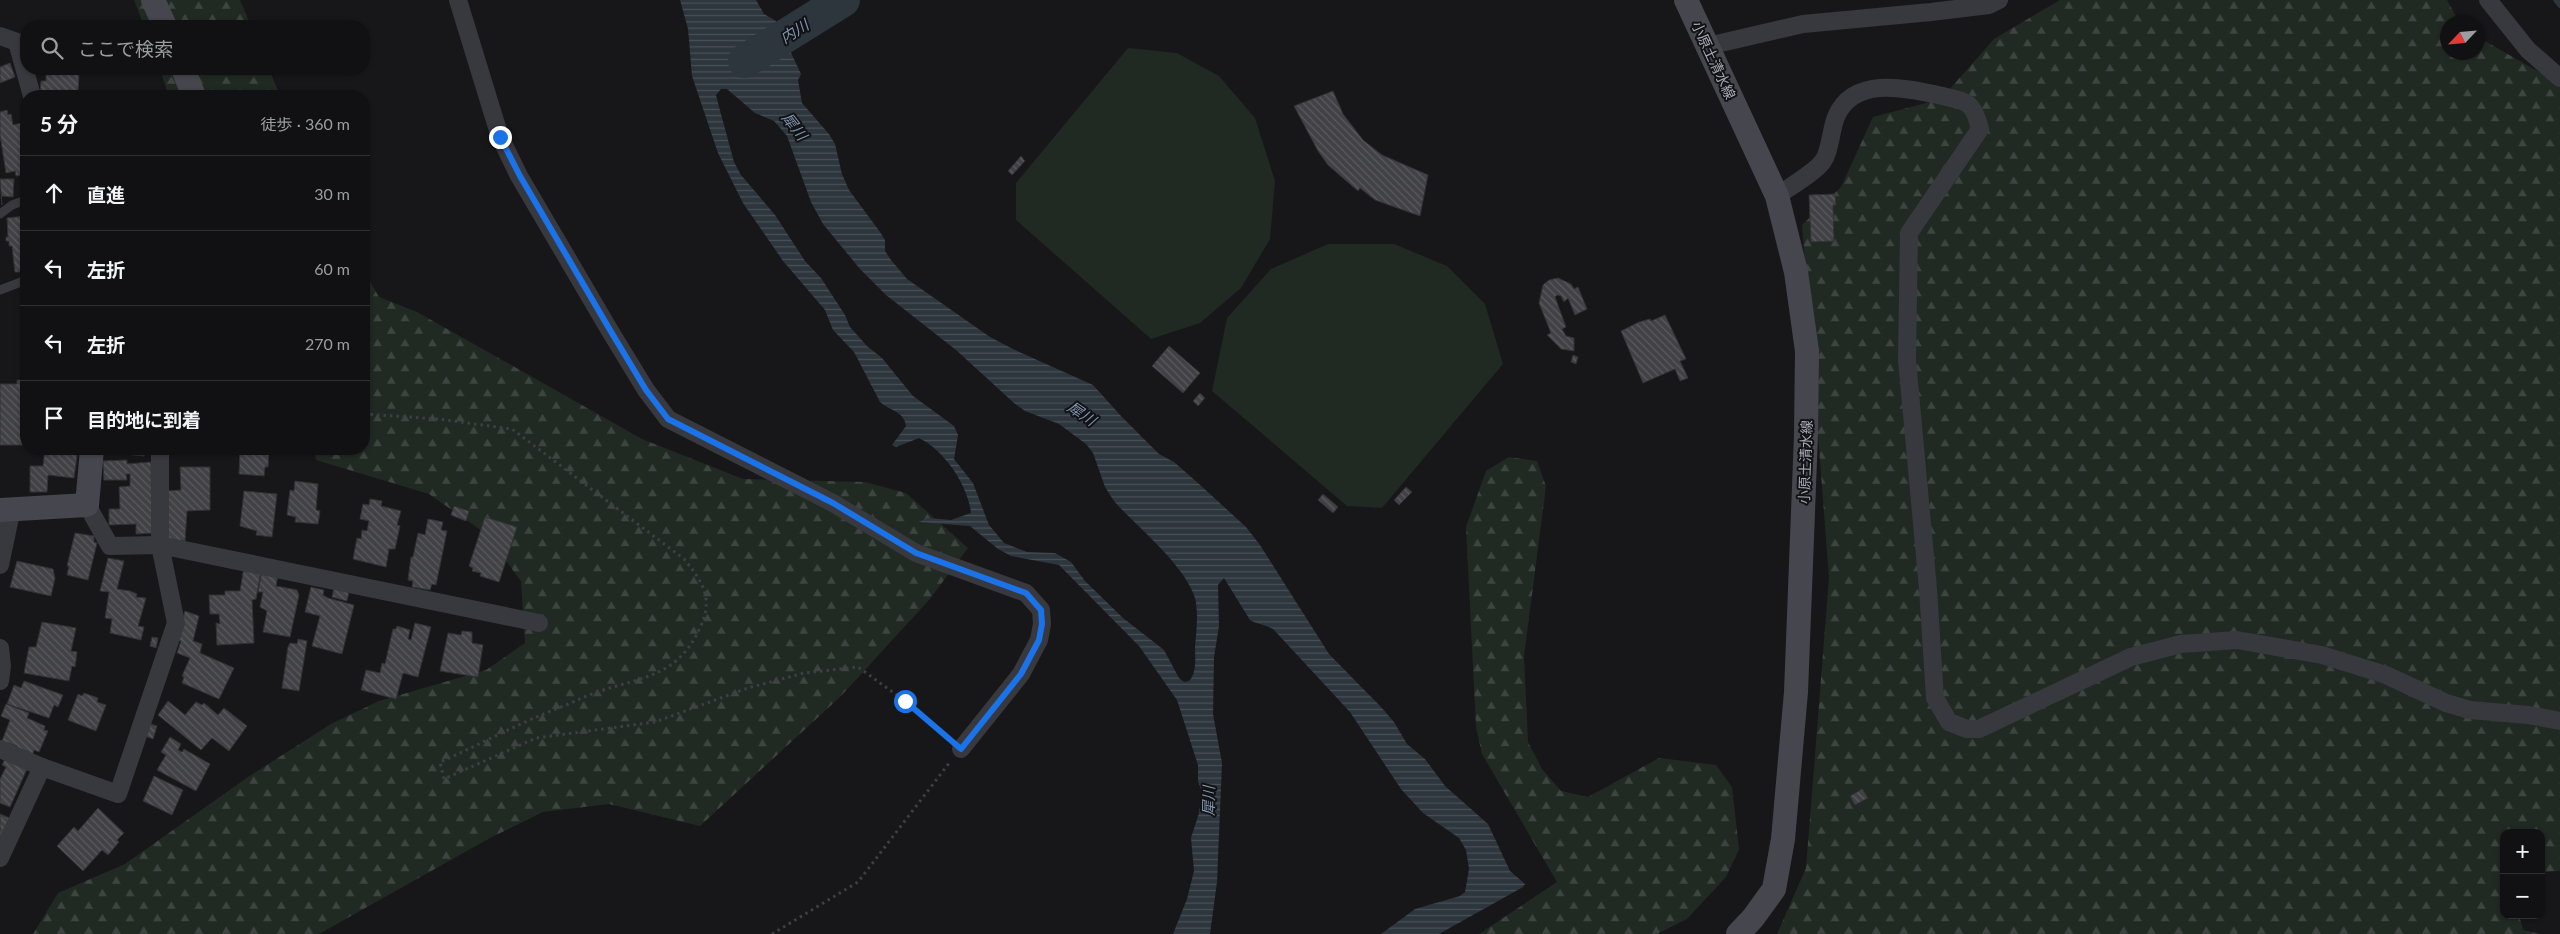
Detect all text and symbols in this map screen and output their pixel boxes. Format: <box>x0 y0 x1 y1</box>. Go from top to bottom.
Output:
water label: 内川 <box>777 14 813 47</box>
north arrow <box>2440 15 2485 60</box>
street label: 小原土清水線 <box>1689 18 1739 102</box>
search box <box>20 20 370 75</box>
icon: search <box>38 34 66 62</box>
text: ここで検索 <box>78 37 173 60</box>
water label: 犀川 <box>779 109 813 145</box>
text: 5 分 <box>40 111 78 136</box>
text: 徒歩 · 360 m <box>261 114 350 133</box>
route end <box>489 126 512 149</box>
icon: ahead <box>40 179 68 207</box>
text: 直進 <box>87 183 125 206</box>
text: 30 m <box>314 184 350 203</box>
icon: left <box>40 254 68 282</box>
text: 左折 <box>87 258 125 281</box>
text: 60 m <box>314 259 350 278</box>
icon: left <box>40 329 68 357</box>
text: 左折 <box>87 333 125 356</box>
text: 270 m <box>305 334 350 353</box>
water label: 犀川 <box>1065 397 1101 430</box>
icon: arrive <box>40 404 68 432</box>
text: 目的地に到着 <box>87 408 201 431</box>
street label: 小原土清水線 <box>1795 420 1815 504</box>
route start <box>894 690 917 713</box>
water label: 犀川 <box>1199 784 1217 816</box>
map controls <box>2500 829 2545 919</box>
button: + <box>2500 829 2545 874</box>
button: − <box>2500 874 2545 919</box>

